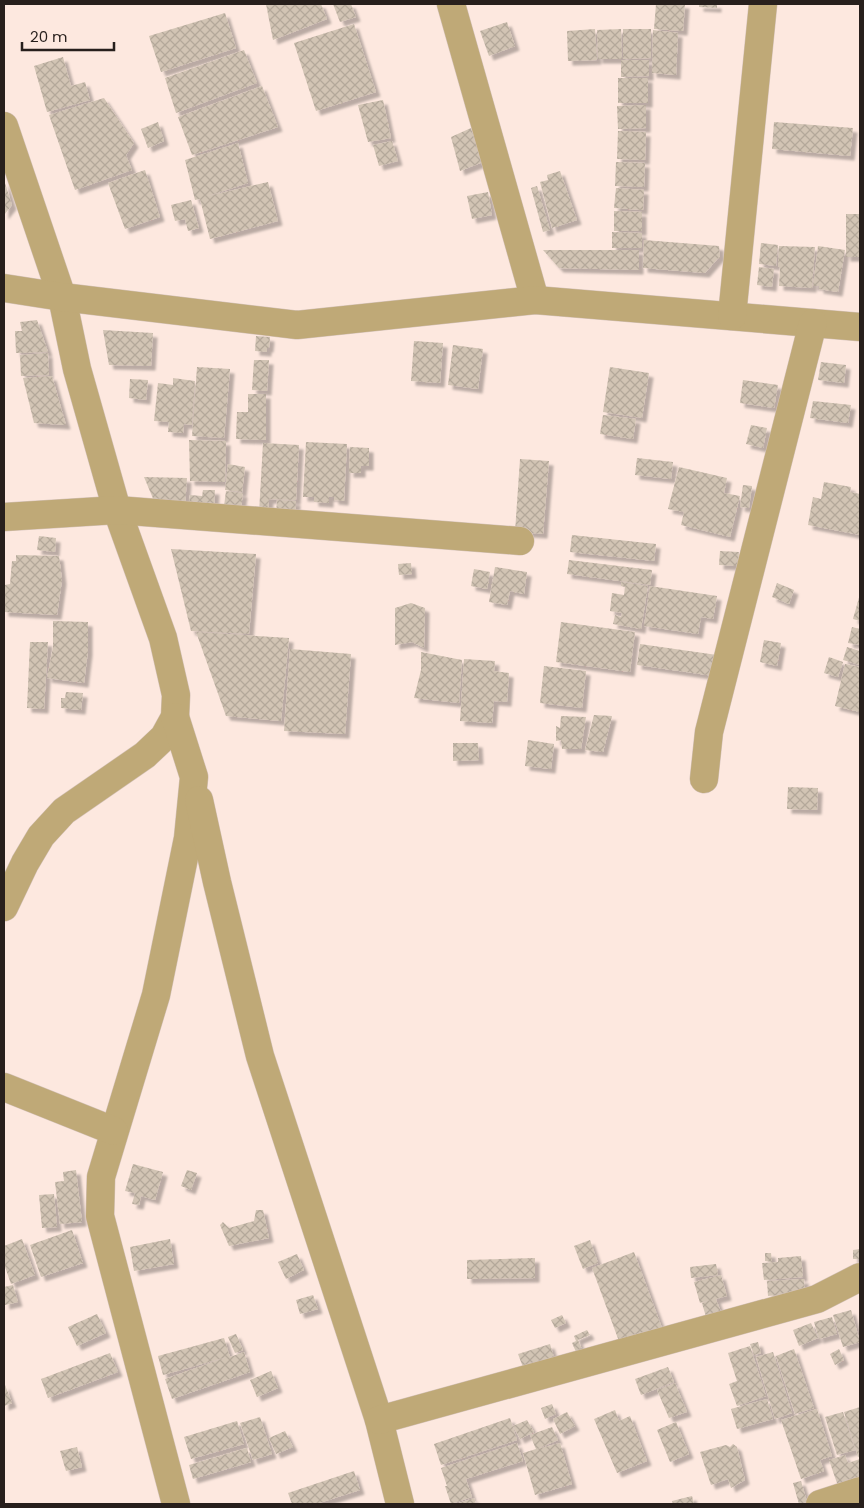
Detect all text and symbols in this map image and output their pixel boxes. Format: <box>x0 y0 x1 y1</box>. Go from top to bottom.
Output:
scale bar <box>22 20 115 52</box>
text: 20 m <box>30 26 68 47</box>

